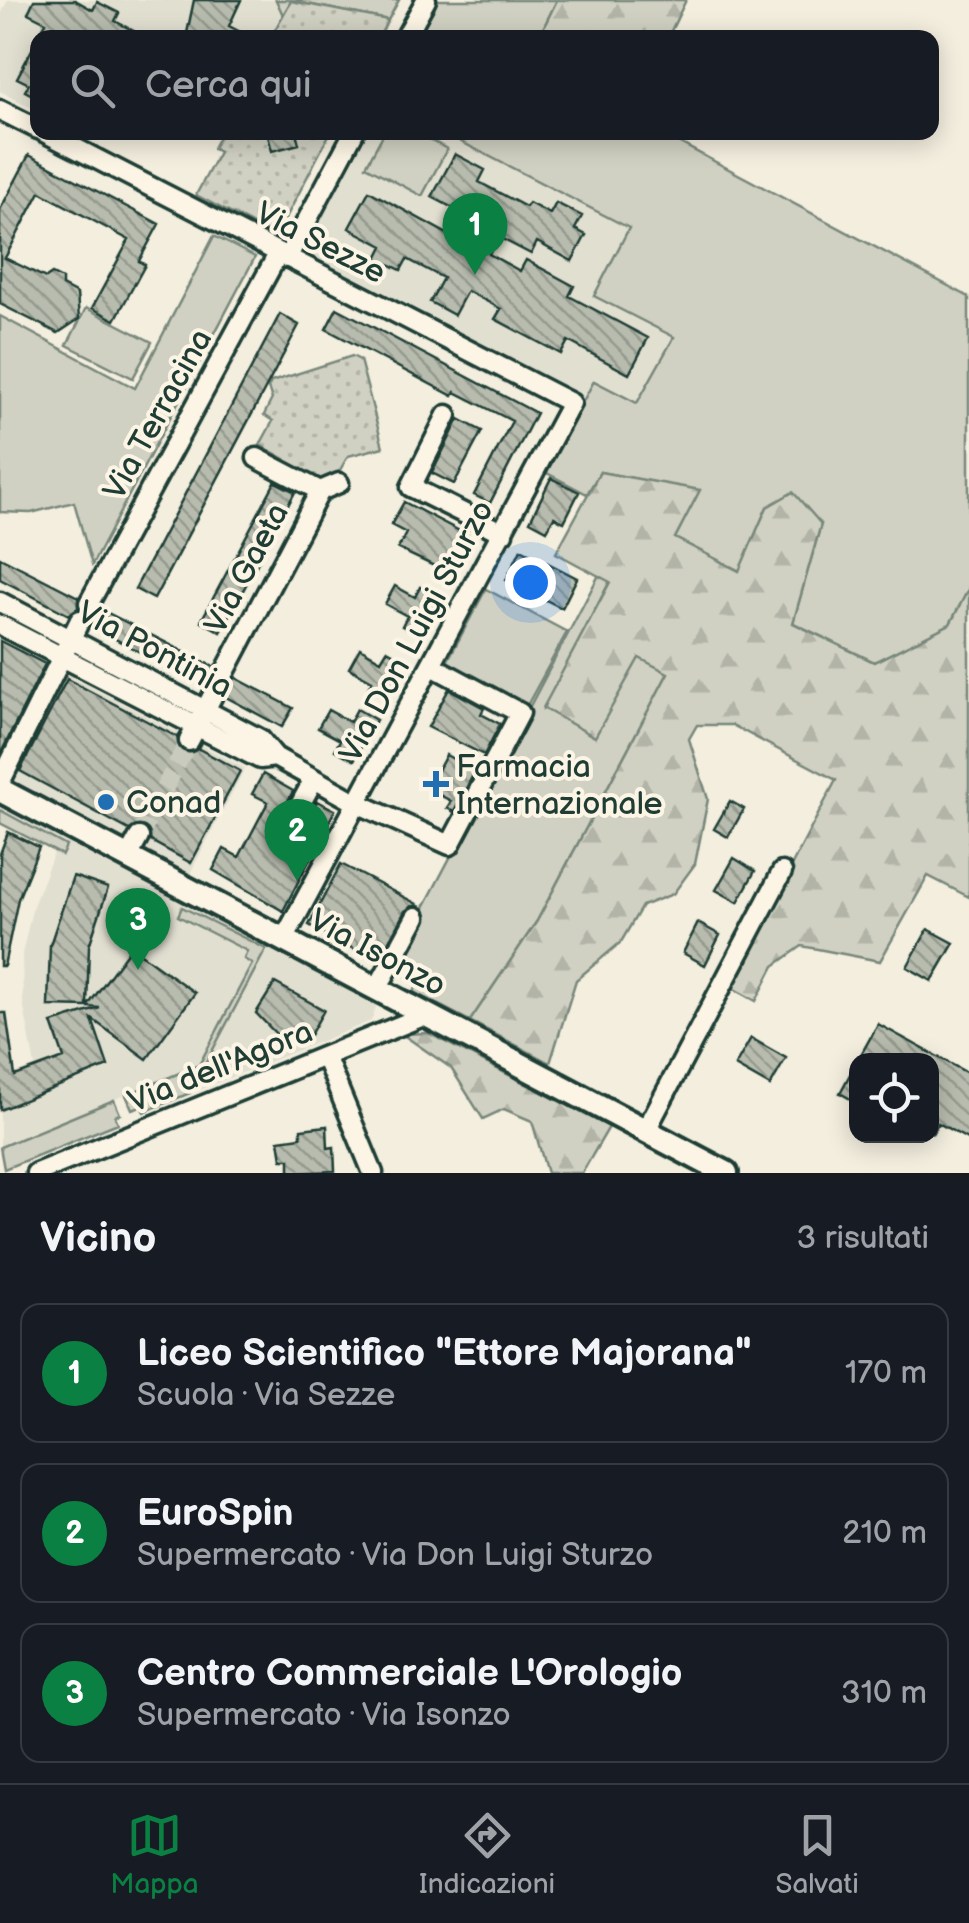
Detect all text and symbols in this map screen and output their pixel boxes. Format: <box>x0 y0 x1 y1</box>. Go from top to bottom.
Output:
search box <box>30 30 939 140</box>
icon: search <box>65 58 120 113</box>
text: Cerca qui <box>145 63 312 108</box>
pin: 1 <box>442 192 508 275</box>
street label: Via Sezze <box>249 194 392 293</box>
street label: Via Terracina <box>95 323 221 507</box>
street label: Via Don Luigi Sturzo <box>332 494 503 770</box>
street label: Via Gaeta <box>197 497 298 641</box>
your location <box>505 557 556 608</box>
street label: Via Pontinia <box>70 593 239 707</box>
place label: Farmacia Internazionale <box>456 748 663 824</box>
marker: Farmacia Internazionale <box>425 773 447 795</box>
place label: Conad <box>126 784 221 823</box>
marker: Conad <box>95 791 117 813</box>
pin: 2 <box>264 798 330 881</box>
pin: 3 <box>106 888 170 970</box>
street label: Via Isonzo <box>302 901 452 1006</box>
street label: Via dell'Agora <box>123 1013 318 1122</box>
map controls <box>849 1053 939 1143</box>
button: locate <box>849 1053 939 1143</box>
text: Vicino <box>40 1213 156 1264</box>
text: 3 risultati <box>797 1219 929 1258</box>
text: Liceo Scientifico "Ettore Majorana" <box>137 1331 752 1376</box>
text: 1 <box>68 1354 81 1393</box>
text: 170 m <box>845 1354 927 1393</box>
text: Scuola · Via Sezze <box>137 1376 395 1415</box>
text: EuroSpin <box>137 1491 294 1536</box>
text: 2 <box>65 1514 84 1553</box>
text: 210 m <box>842 1514 927 1553</box>
text: Supermercato · Via Don Luigi Sturzo <box>137 1536 653 1575</box>
text: Centro Commerciale L'Orologio <box>137 1651 683 1696</box>
text: 3 <box>65 1674 84 1713</box>
text: 310 m <box>841 1674 927 1713</box>
text: Supermercato · Via Isonzo <box>137 1696 511 1735</box>
tab: Mappa <box>110 1808 199 1901</box>
tab: Indicazioni <box>419 1808 555 1901</box>
tab: Salvati <box>776 1808 859 1901</box>

